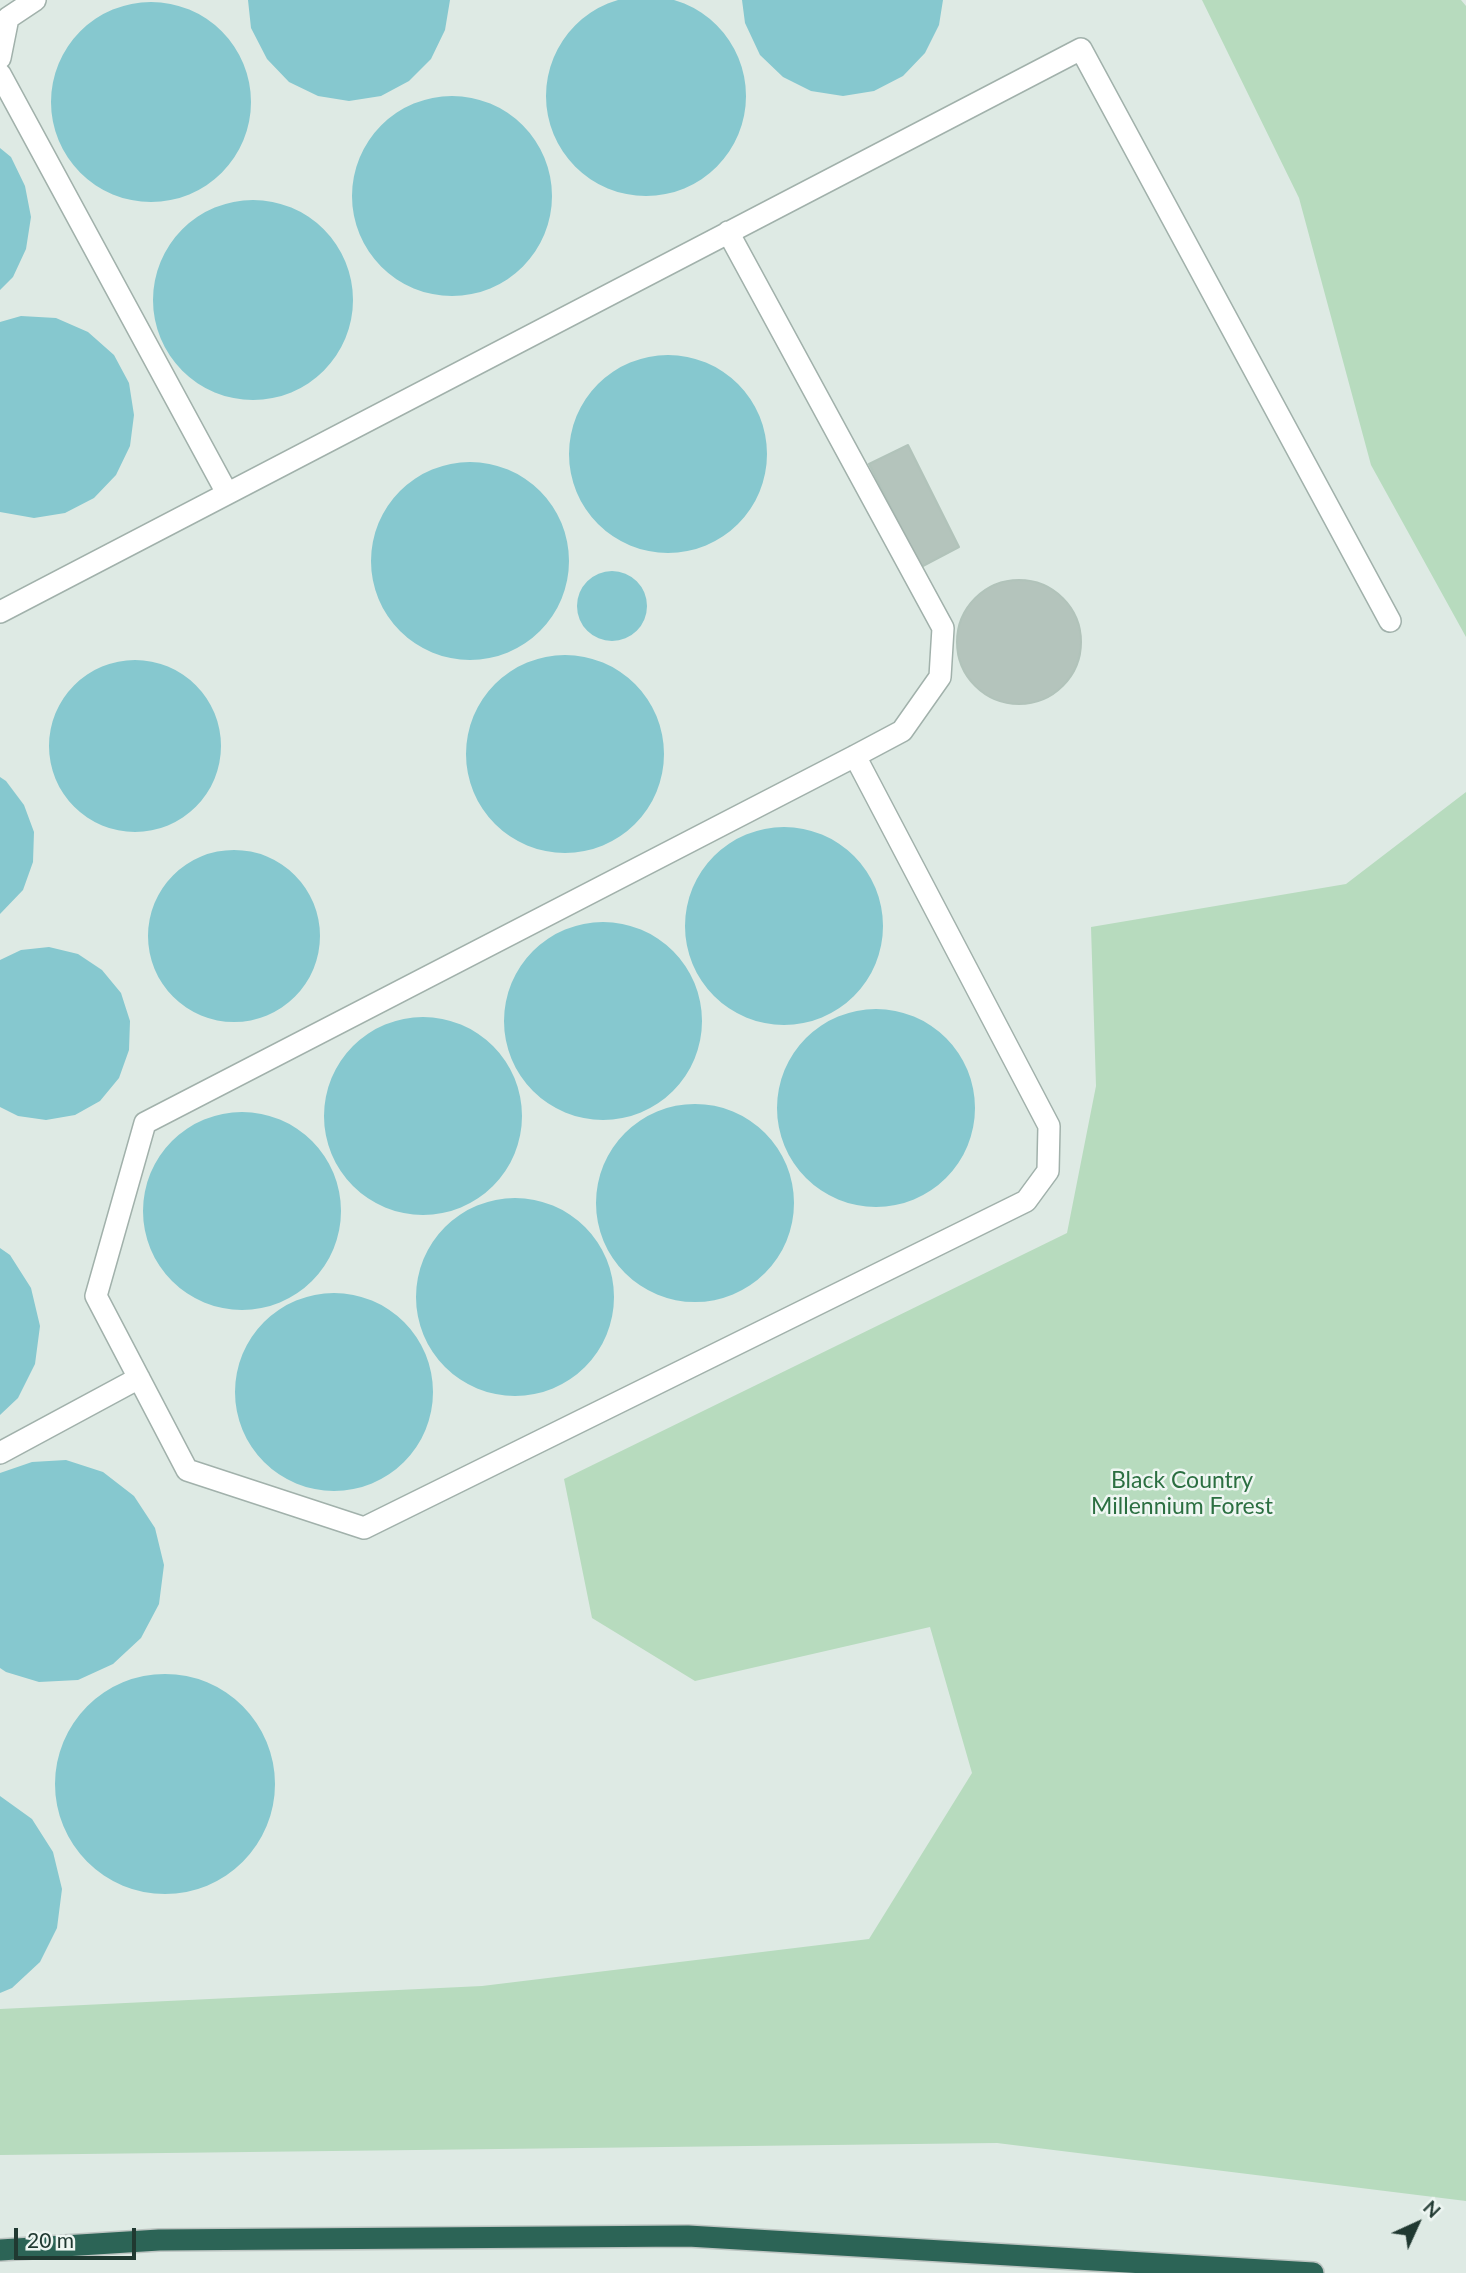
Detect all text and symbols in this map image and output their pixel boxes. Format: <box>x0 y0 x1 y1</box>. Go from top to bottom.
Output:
park label: Black Country Millennium Forest <box>1091 1467 1273 1521</box>
north arrow <box>1382 2189 1452 2259</box>
text: N <box>1419 2195 1446 2222</box>
scale bar <box>18 2214 140 2258</box>
text: 20 m <box>27 2227 74 2252</box>

